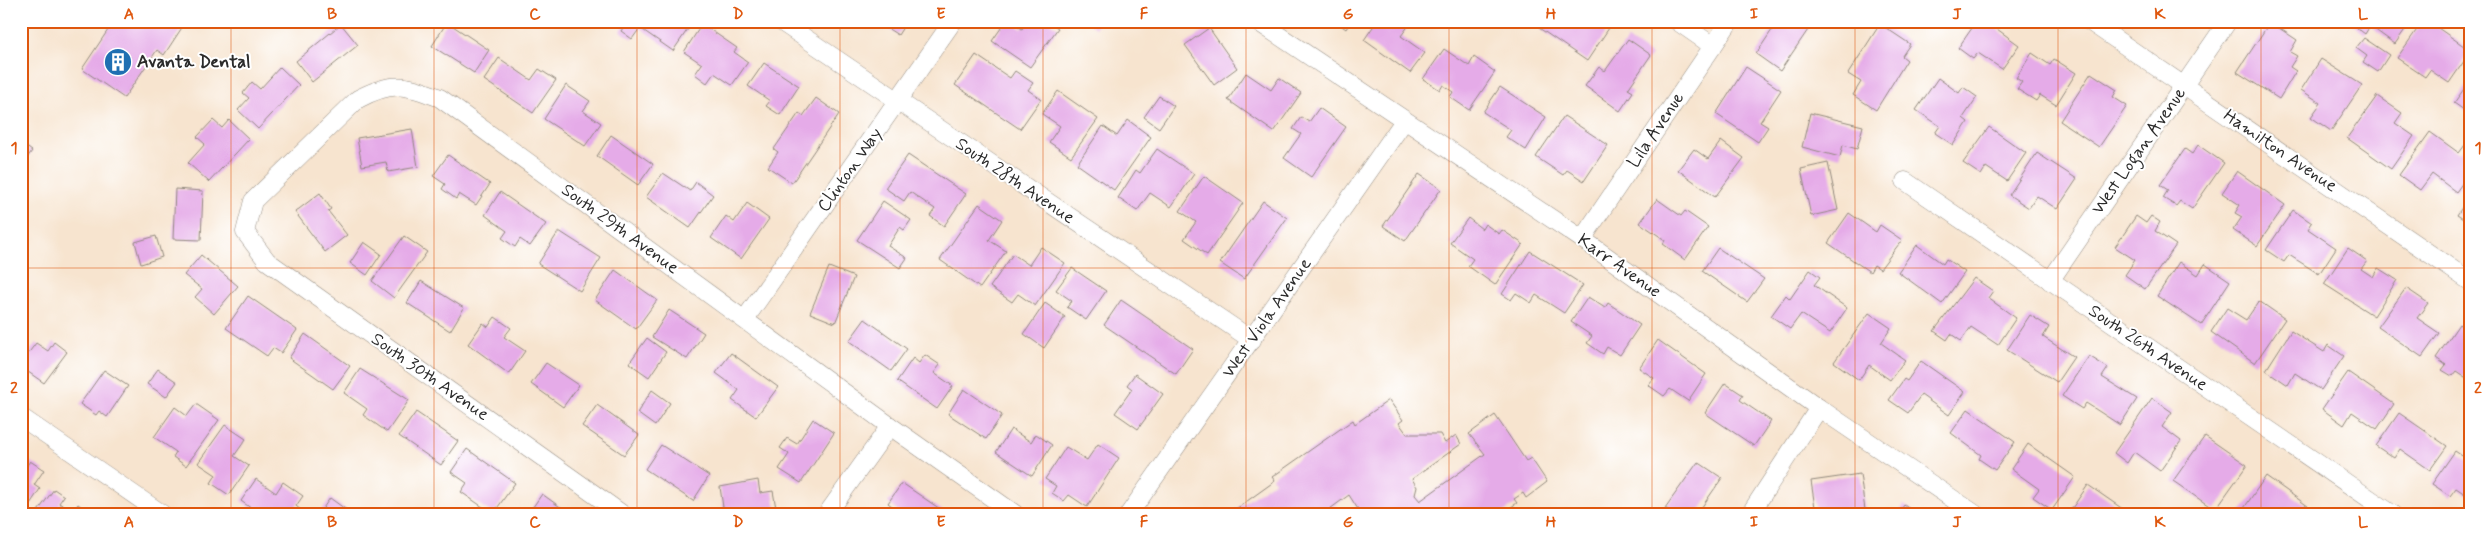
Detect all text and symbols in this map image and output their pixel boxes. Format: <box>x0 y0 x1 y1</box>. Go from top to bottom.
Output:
text: A <box>124 4 134 25</box>
text: B <box>327 4 337 25</box>
text: C <box>529 4 541 25</box>
text: D <box>732 4 744 25</box>
text: E <box>936 4 946 25</box>
text: F <box>1140 4 1149 25</box>
text: G <box>1343 4 1354 25</box>
text: H <box>1546 4 1557 25</box>
text: I <box>1750 4 1759 25</box>
text: J <box>1952 4 1962 25</box>
text: K <box>2154 4 2166 25</box>
text: L <box>2358 4 2369 25</box>
building icon: Avanta Dental <box>103 47 133 77</box>
place label: Avanta Dental <box>137 50 251 74</box>
street label: West Logan Avenue <box>2086 83 2193 220</box>
street label: Lila Avenue <box>1622 87 1690 173</box>
street label: Hamilton Avenue <box>2218 104 2342 198</box>
street label: Clinton Way <box>812 123 888 217</box>
street label: South 28th Avenue <box>951 132 1079 230</box>
text: 1 <box>10 138 18 159</box>
text: 1 <box>2474 138 2482 159</box>
street label: South 29th Avenue <box>556 178 684 280</box>
street label: Karr Avenue <box>1572 228 1666 304</box>
street label: West Viola Avenue <box>1217 253 1317 383</box>
street label: South 26th Avenue <box>2084 299 2213 397</box>
street label: South 30th Avenue <box>366 327 494 427</box>
text: 2 <box>10 378 18 399</box>
text: 2 <box>2474 378 2482 399</box>
text: A <box>124 512 134 533</box>
text: B <box>327 512 337 533</box>
text: C <box>529 512 541 533</box>
text: D <box>732 512 744 533</box>
text: E <box>936 512 946 533</box>
text: F <box>1140 512 1149 533</box>
text: G <box>1343 512 1354 533</box>
text: H <box>1546 512 1557 533</box>
text: I <box>1750 512 1759 533</box>
text: J <box>1952 512 1962 533</box>
text: K <box>2154 512 2166 533</box>
text: L <box>2358 512 2369 533</box>

